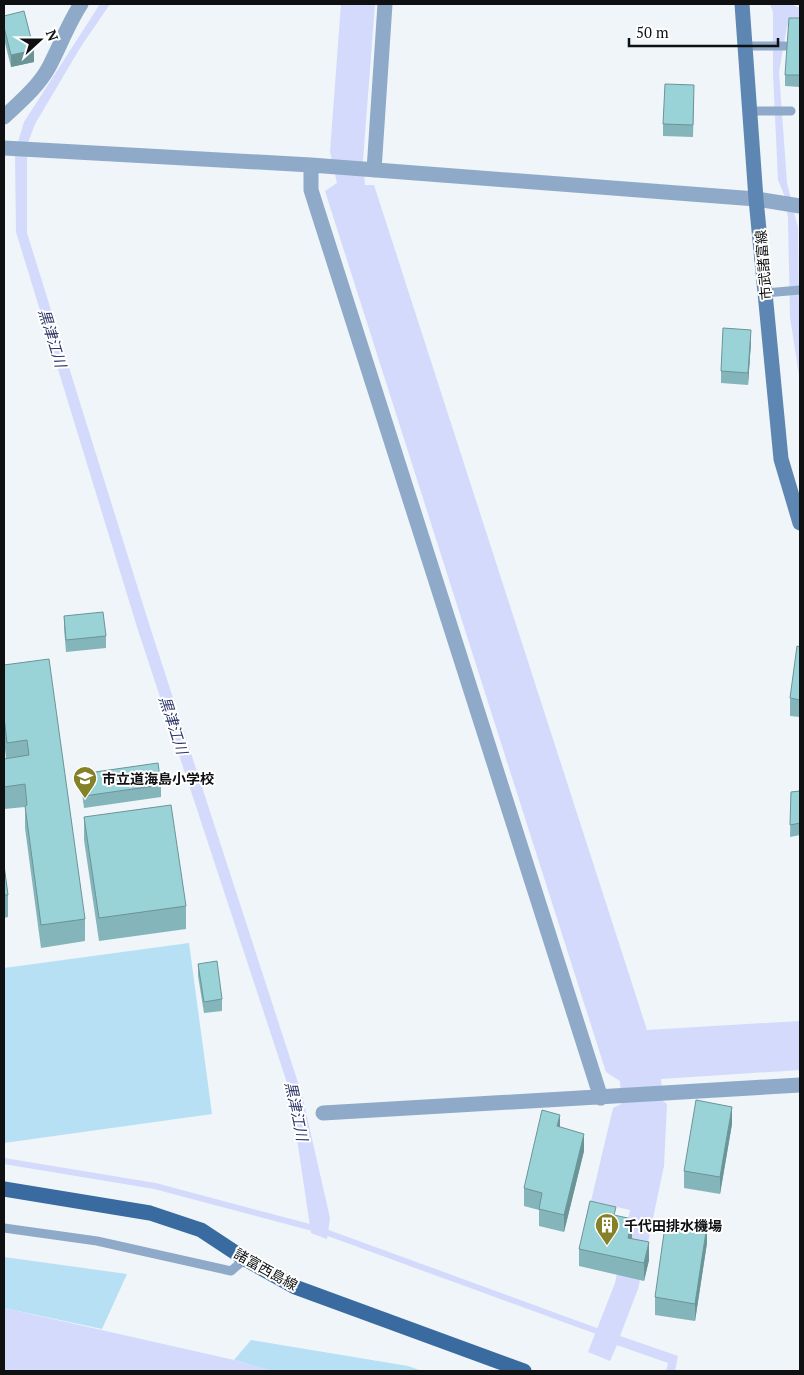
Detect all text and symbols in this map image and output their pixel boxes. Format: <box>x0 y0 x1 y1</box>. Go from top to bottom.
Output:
north arrow <box>15 15 65 65</box>
scale bar <box>629 15 778 47</box>
text: 50 m <box>636 22 669 42</box>
text: N <box>42 27 64 44</box>
street label: 市武諸富線 <box>750 229 776 301</box>
water label: 黒津江川 <box>35 306 72 372</box>
water label: 黒津江川 <box>155 693 193 759</box>
school or university icon: 市立道海島小学校 <box>72 765 98 799</box>
place label: 市立道海島小学校 <box>102 769 214 788</box>
water label: 黒津江川 <box>281 1080 313 1144</box>
building icon: 千代田排水機場 <box>594 1212 620 1246</box>
place label: 千代田排水機場 <box>624 1216 722 1235</box>
street label: 諸富西島線 <box>231 1244 301 1294</box>

